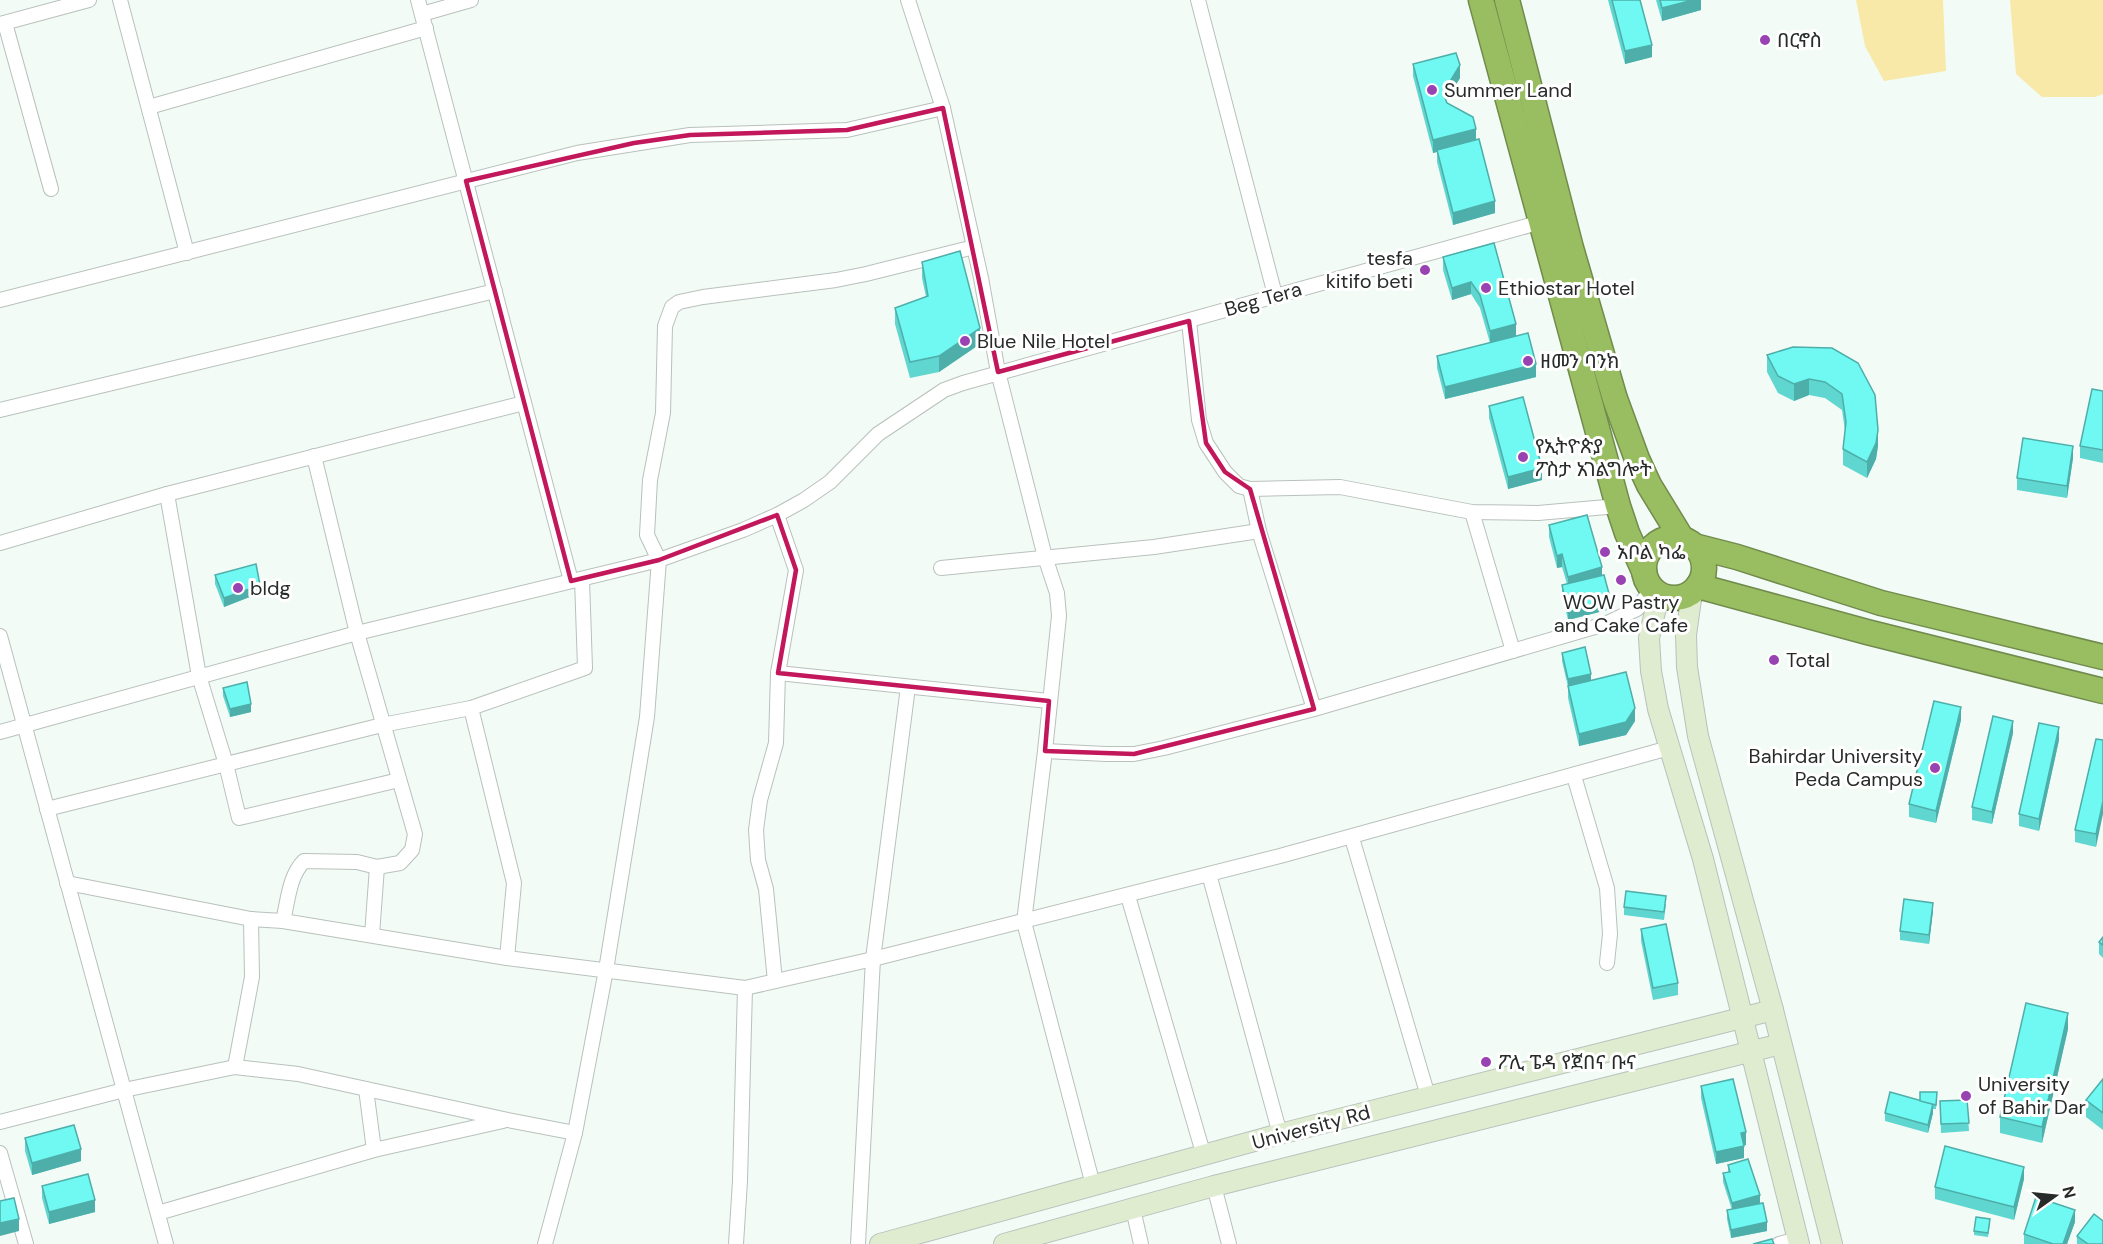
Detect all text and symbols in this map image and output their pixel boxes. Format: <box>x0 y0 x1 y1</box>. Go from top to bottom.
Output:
place label: በርኖስ <box>1777 27 1822 53</box>
marker: በርኖስ <box>1758 33 1772 47</box>
place label: Summer Land <box>1444 77 1572 103</box>
marker: Summer Land <box>1425 83 1439 97</box>
place label: tesfa kitifo beti <box>1326 245 1413 294</box>
marker: tesfa kitifo beti <box>1418 263 1432 277</box>
place label: Ethiostar Hotel <box>1498 275 1635 301</box>
street label: Beg Tera <box>1221 276 1305 322</box>
marker: Ethiostar Hotel <box>1479 281 1493 295</box>
place label: Blue Nile Hotel <box>977 328 1110 354</box>
marker: Blue Nile Hotel <box>958 334 972 348</box>
place label: ዘመን ባንክ <box>1540 348 1619 374</box>
marker: ዘመን ባንክ <box>1521 354 1535 368</box>
place label: የኢትዮጵያ ፖስታ አገልግሎት <box>1535 433 1652 482</box>
marker: የኢትዮጵያ ፖስታ አገልግሎት <box>1516 450 1530 464</box>
place label: አቦል ካፌ <box>1617 539 1686 565</box>
marker: አቦል ካፌ <box>1598 545 1612 559</box>
marker: WOW Pastry and Cake Cafe <box>1614 573 1628 587</box>
place label: bldg <box>250 575 291 601</box>
marker: bldg <box>231 581 245 595</box>
place label: WOW Pastry and Cake Cafe <box>1554 589 1688 638</box>
place label: Total <box>1786 647 1830 673</box>
marker: Total <box>1767 653 1781 667</box>
place label: Bahirdar University Peda Campus <box>1749 743 1923 792</box>
marker: Bahirdar University Peda Campus <box>1928 761 1942 775</box>
place label: ፖሊ ፔዳ የጀበና ቡና <box>1498 1049 1636 1075</box>
marker: ፖሊ ፔዳ የጀበና ቡና <box>1479 1055 1493 1069</box>
place label: University of Bahir Dar <box>1978 1071 2086 1120</box>
marker: University of Bahir Dar <box>1959 1089 1973 1103</box>
street label: University Rd <box>1249 1099 1373 1155</box>
north arrow <box>2025 1166 2085 1226</box>
text: N <box>2057 1184 2081 1201</box>

